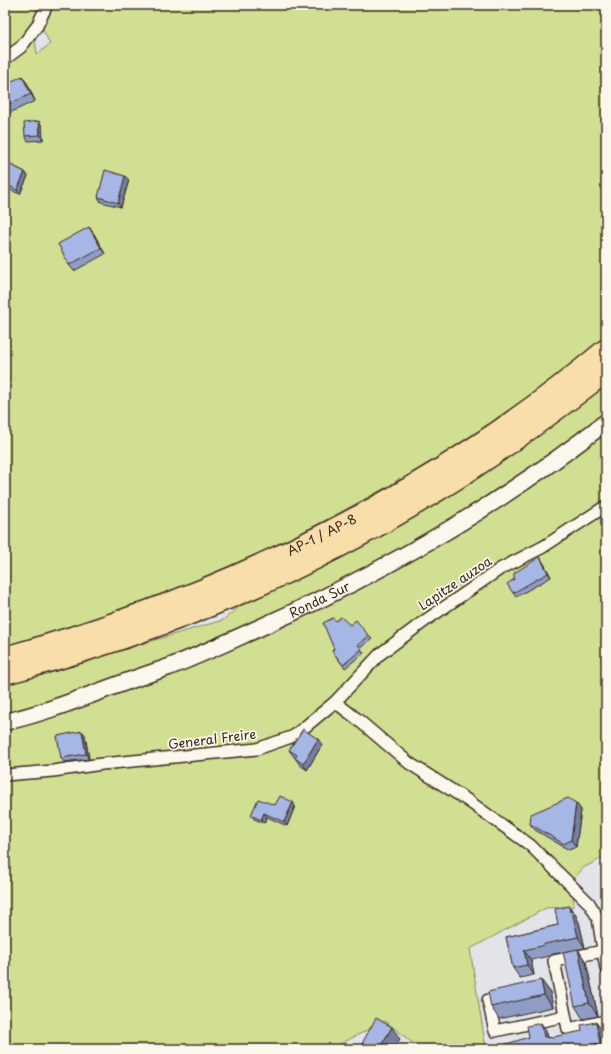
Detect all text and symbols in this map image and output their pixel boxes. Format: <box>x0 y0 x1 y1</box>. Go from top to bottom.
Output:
street label: AP-1 / AP-8 <box>283 509 360 560</box>
street label: Lapitze auzoa <box>414 550 496 614</box>
street label: Ronda Sur <box>286 576 353 622</box>
street label: General Freire <box>167 724 257 753</box>

